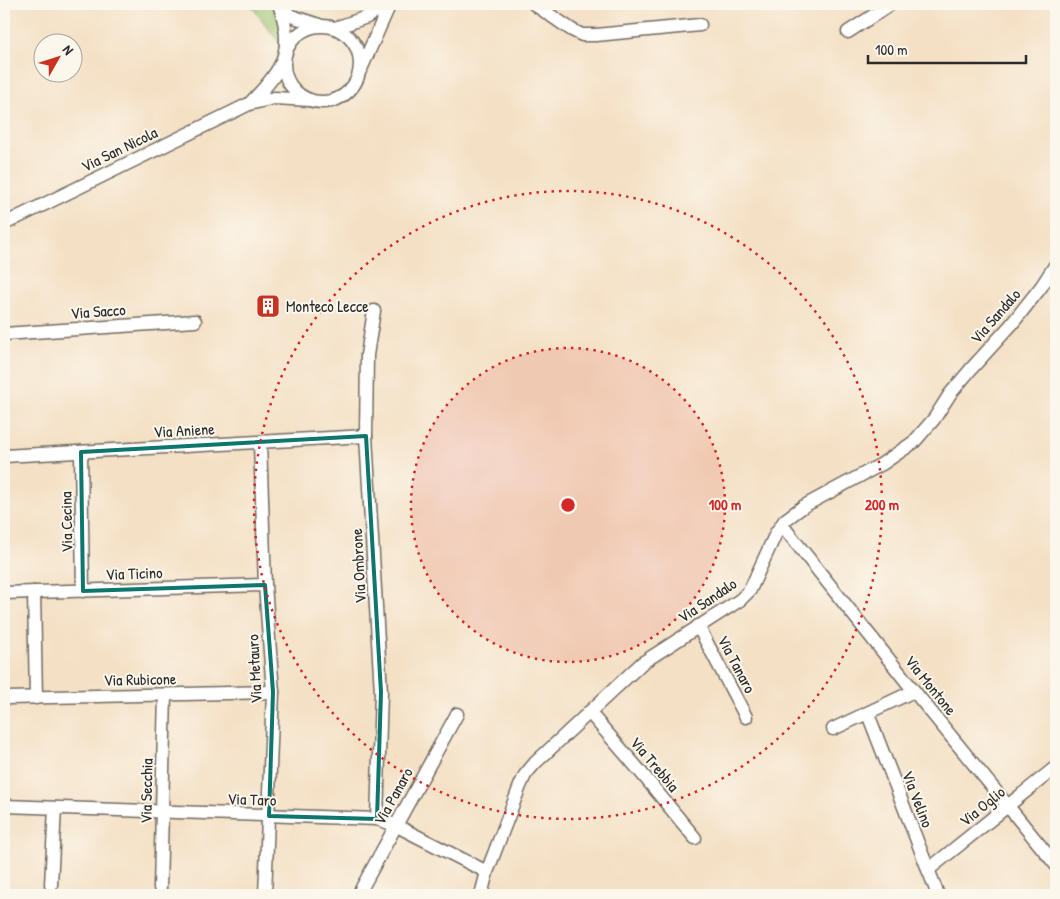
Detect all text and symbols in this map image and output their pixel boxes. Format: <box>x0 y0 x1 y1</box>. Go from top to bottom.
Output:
north arrow <box>32 32 82 82</box>
scale bar <box>868 32 1025 64</box>
text: 100 m <box>875 39 908 60</box>
text: N <box>59 41 79 59</box>
street label: Via San Nicola <box>77 121 161 177</box>
street label: Via Sandalo <box>965 283 1026 348</box>
building icon: Monteco Lecce <box>255 293 281 319</box>
place label: Monteco Lecce <box>286 295 369 317</box>
street label: Via Sacco <box>70 298 127 324</box>
street label: Via Aniene <box>153 417 216 443</box>
street label: Via Cecina <box>54 491 78 553</box>
text: 100 m <box>709 494 741 515</box>
text: 200 m <box>865 494 899 515</box>
centre of rings <box>559 496 577 514</box>
street label: Via Ombrone <box>345 527 371 604</box>
street label: Via Ticino <box>105 561 163 585</box>
street label: Via Sandalo <box>673 572 741 628</box>
street label: Via Tanaro <box>713 631 762 697</box>
street label: Via Metauro <box>241 633 267 704</box>
street label: Via Montone <box>900 650 962 720</box>
street label: Via Rubicone <box>104 667 177 691</box>
street label: Via Trebbia <box>625 732 685 796</box>
street label: Via Secchia <box>134 758 158 824</box>
street label: Via Panaro <box>368 763 418 829</box>
street label: Via Velino <box>897 767 939 831</box>
street label: Via Oglio <box>955 780 1010 831</box>
street label: Via Taro <box>227 787 277 811</box>

